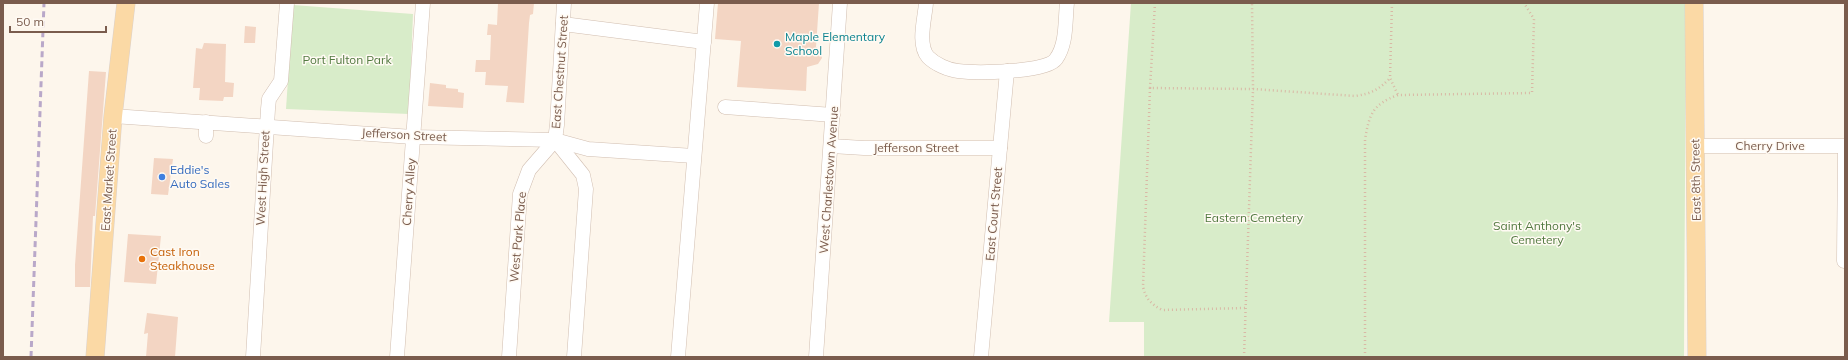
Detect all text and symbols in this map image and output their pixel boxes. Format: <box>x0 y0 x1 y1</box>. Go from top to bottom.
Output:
scale bar <box>10 8 106 34</box>
text: 50 m <box>16 14 44 29</box>
street label: East Chestnut Street <box>548 15 571 129</box>
place label: Maple Elementary School <box>785 29 886 58</box>
marker: Maple Elementary School <box>772 39 782 49</box>
park label: Port Fulton Park <box>302 52 392 67</box>
street label: West Charlestown Avenue <box>816 106 841 254</box>
street label: Jefferson Street <box>361 125 447 144</box>
street label: East Market Street <box>97 128 120 232</box>
street label: West High Street <box>253 130 272 226</box>
street label: Cherry Drive <box>1735 138 1805 153</box>
street label: East 8th Street <box>1687 139 1704 221</box>
street label: Jefferson Street <box>873 140 959 155</box>
street label: Cherry Alley <box>399 157 418 226</box>
place label: Eddie's Auto Sales <box>170 162 230 191</box>
street label: East Court Street <box>982 166 1005 262</box>
marker: Eddie's Auto Sales <box>157 172 167 182</box>
street label: West Park Place <box>506 191 529 283</box>
park label: Eastern Cemetery <box>1205 210 1304 225</box>
park label: Saint Anthony's Cemetery <box>1493 218 1581 247</box>
place label: Cast Iron Steakhouse <box>150 244 215 273</box>
marker: Cast Iron Steakhouse <box>137 254 147 264</box>

